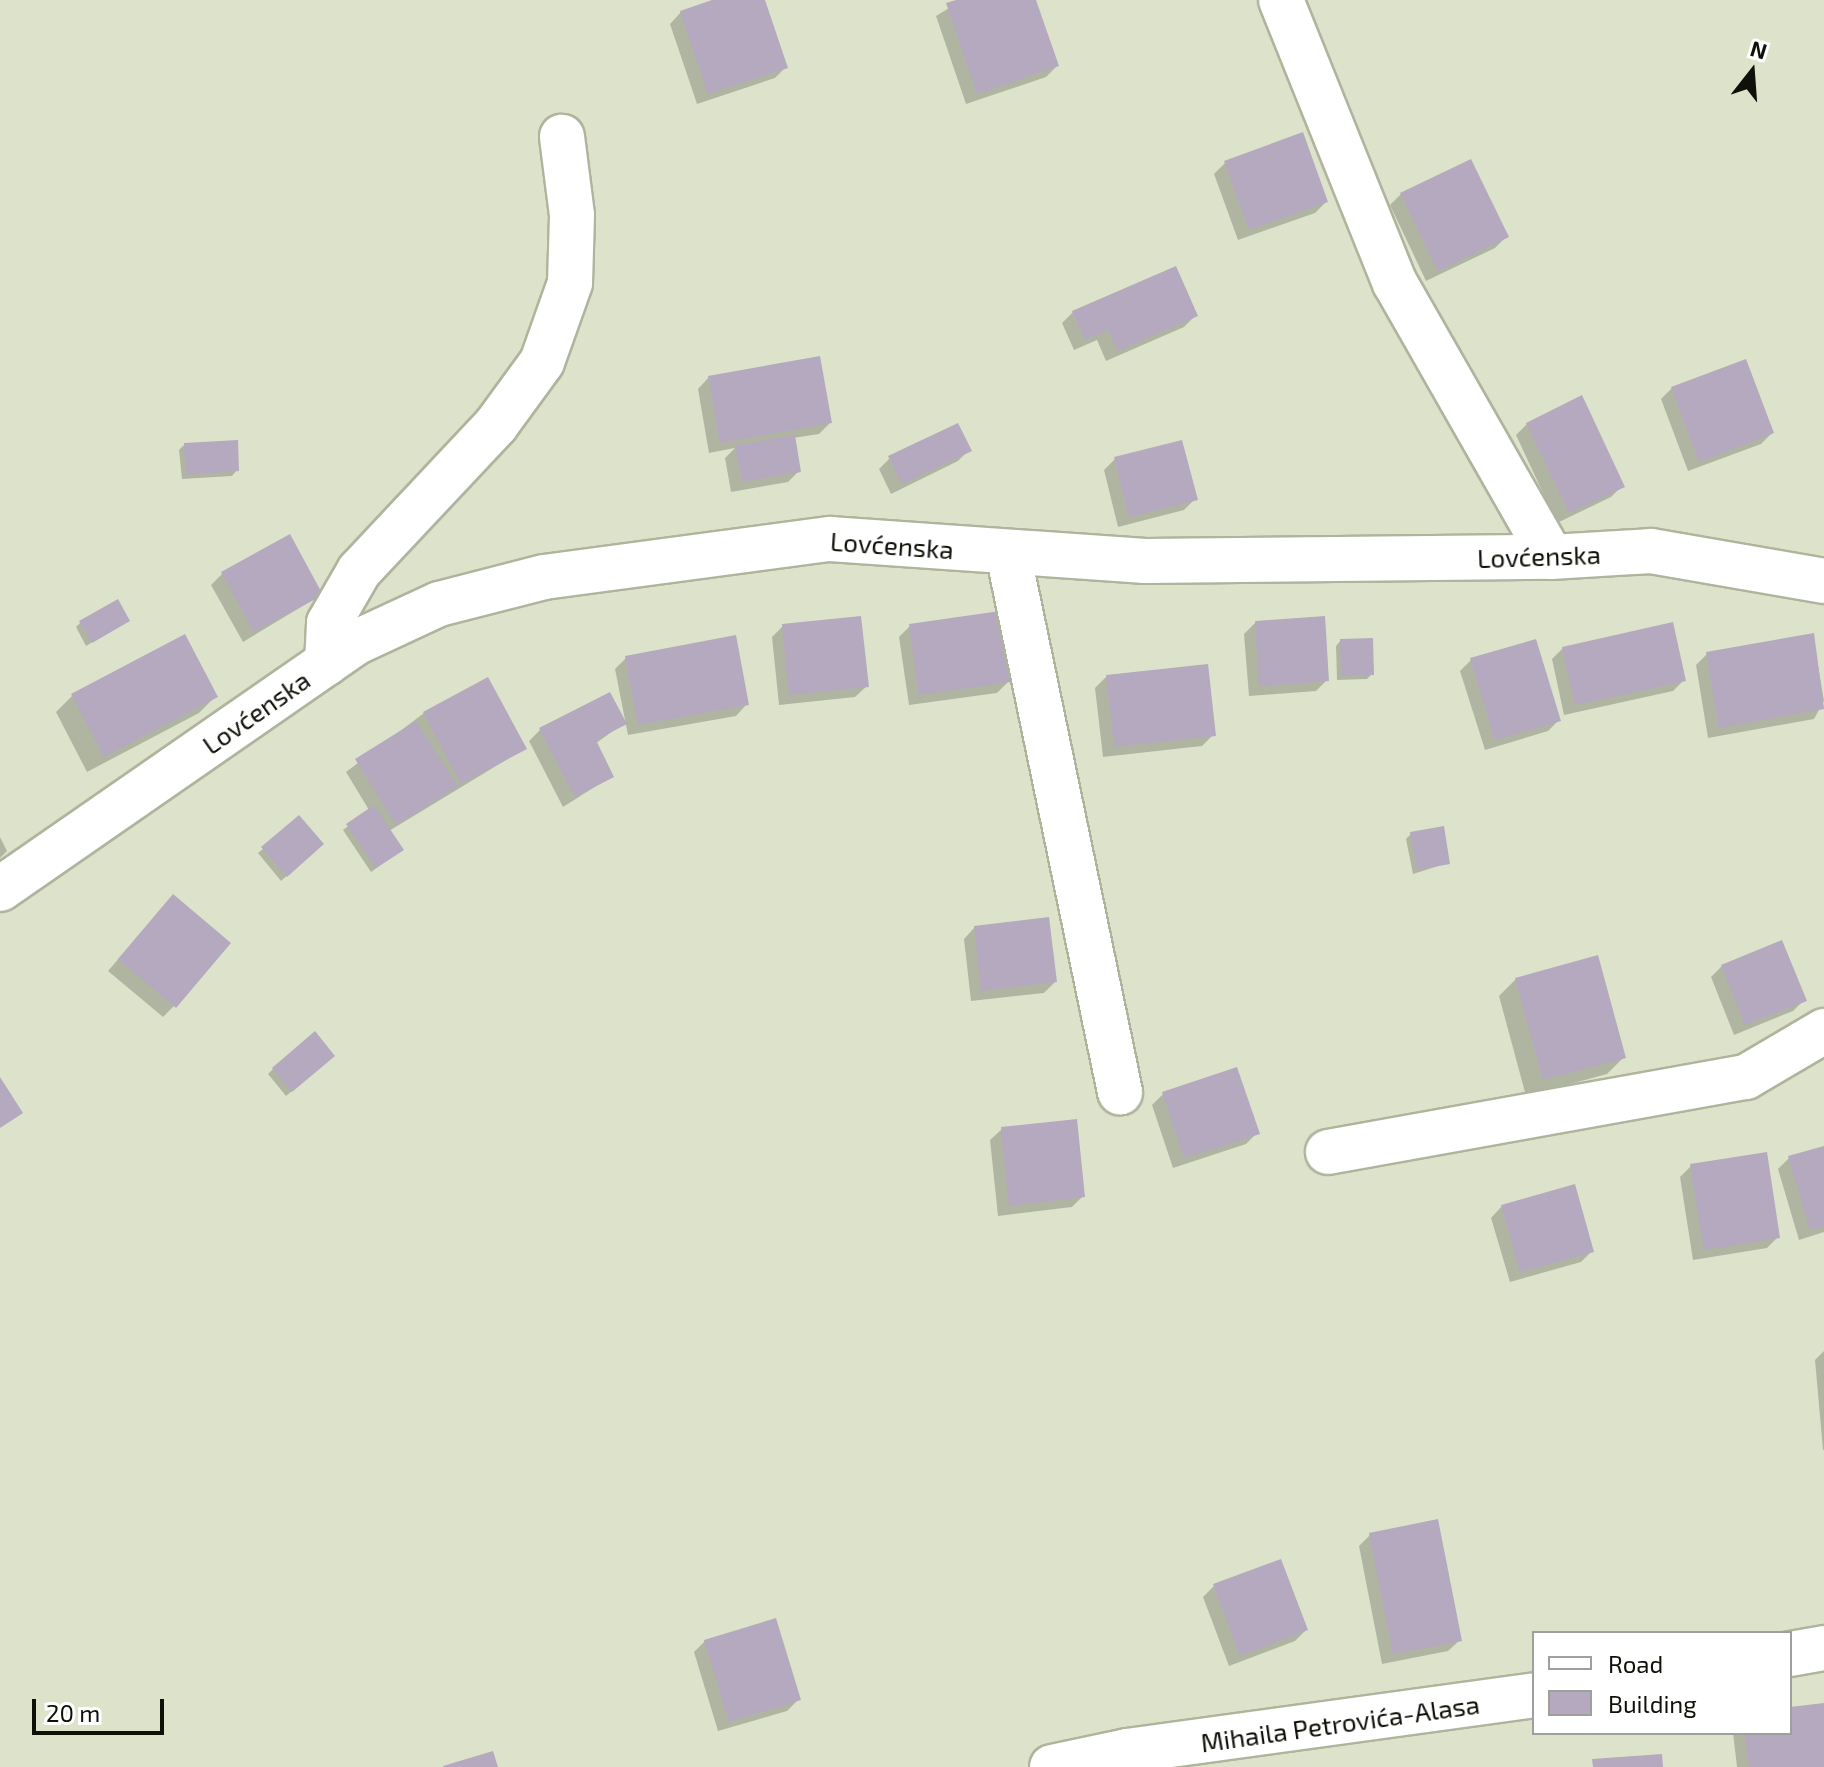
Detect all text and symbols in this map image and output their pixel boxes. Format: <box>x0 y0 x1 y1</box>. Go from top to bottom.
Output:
north arrow <box>1712 32 1792 112</box>
text: N <box>1748 34 1770 64</box>
street label: Lovćenska <box>829 525 955 565</box>
street label: Lovćenska <box>1477 538 1601 574</box>
street label: Lovćenska <box>196 664 316 760</box>
legend <box>1532 1631 1792 1735</box>
text: Road <box>1608 1649 1663 1678</box>
scale bar <box>36 1683 168 1733</box>
street label: Mihaila Petrovića-Alasa <box>1199 1688 1481 1758</box>
text: Building <box>1608 1689 1697 1718</box>
text: 20 m <box>46 1698 100 1727</box>

